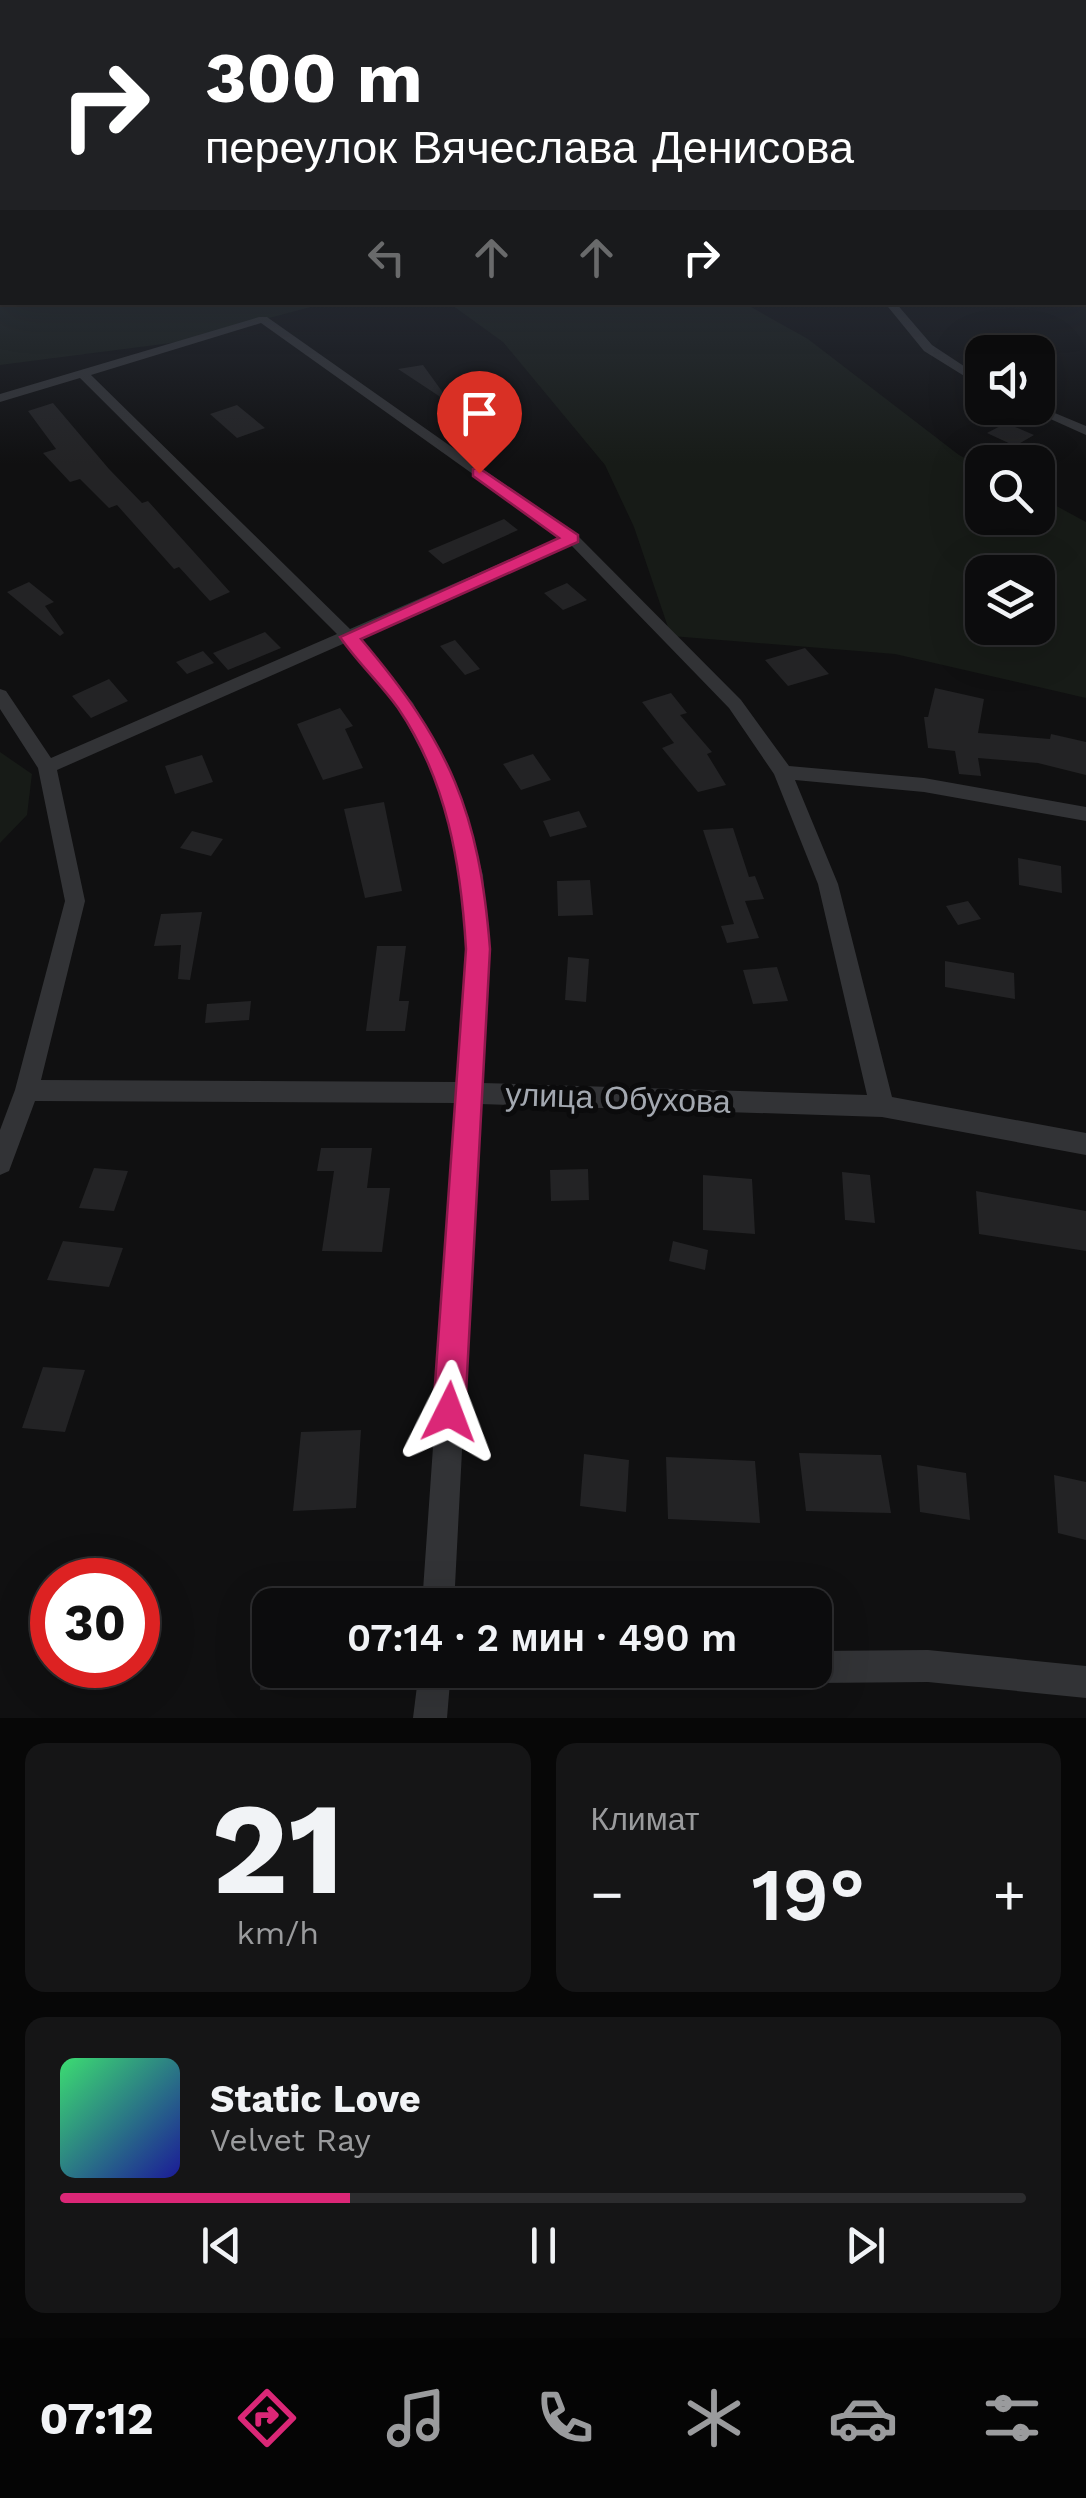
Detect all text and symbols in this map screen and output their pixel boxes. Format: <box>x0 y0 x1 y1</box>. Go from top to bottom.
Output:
text: 300 m <box>205 37 423 119</box>
icon: right <box>40 40 170 170</box>
text: переулок Вячеслава Денисова <box>205 121 854 174</box>
icon: left <box>359 230 414 285</box>
icon: ahead <box>464 230 519 285</box>
icon: ahead <box>569 230 624 285</box>
icon: right <box>674 230 729 285</box>
map controls <box>965 335 1055 645</box>
button: sound <box>965 335 1055 425</box>
pin <box>437 371 522 474</box>
icon: arrive <box>452 386 507 441</box>
button: search <box>965 445 1055 535</box>
button: layers <box>965 555 1055 645</box>
street label: улица Обухова <box>505 1075 731 1121</box>
position arrow <box>397 1360 501 1464</box>
speed limit sign: 30 <box>30 1558 160 1688</box>
text: 07:14 · 2 мин · 490 m <box>347 1616 737 1660</box>
text: 21 <box>211 1772 345 1925</box>
text: Климат <box>591 1800 699 1838</box>
text: 19° <box>751 1850 865 1938</box>
text: − <box>591 1862 624 1926</box>
text: + <box>993 1862 1026 1926</box>
text: km/h <box>237 1914 319 1952</box>
text: Static Love <box>210 2077 421 2121</box>
text: Velvet Ray <box>210 2121 371 2159</box>
icon: previous <box>194 2218 249 2273</box>
icon: pause <box>516 2218 571 2273</box>
icon: next <box>838 2218 893 2273</box>
icon: directions <box>232 2383 302 2453</box>
icon: music <box>381 2383 451 2453</box>
icon: phone <box>530 2383 600 2453</box>
icon: climate <box>679 2383 749 2453</box>
icon: car <box>828 2383 898 2453</box>
icon: filters <box>977 2383 1047 2453</box>
text: 07:12 <box>39 2392 154 2445</box>

